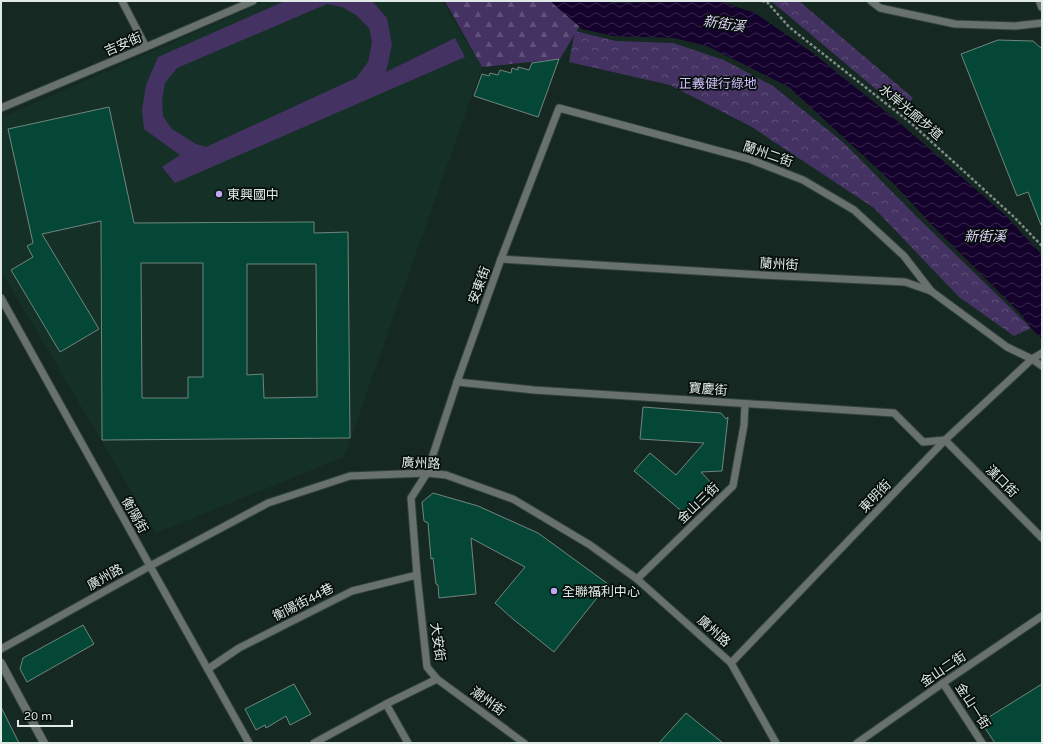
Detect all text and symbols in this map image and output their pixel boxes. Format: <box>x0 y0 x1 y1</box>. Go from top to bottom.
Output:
water label: 新街溪 <box>702 13 748 36</box>
street label: 吉安街 <box>102 29 144 59</box>
park label: 正義健行綠地 <box>679 76 757 91</box>
street label: 水岸光廊步道 <box>876 81 946 143</box>
street label: 蘭州二街 <box>741 138 795 170</box>
place label: 東興國中 <box>227 187 279 202</box>
marker: 東興國中 <box>214 189 224 199</box>
water label: 新街溪 <box>964 228 1008 245</box>
street label: 蘭州街 <box>759 255 799 273</box>
street label: 安東街 <box>465 264 493 306</box>
street label: 寶慶街 <box>688 380 728 398</box>
street label: 廣州路 <box>401 455 441 471</box>
street label: 漢口街 <box>983 462 1021 500</box>
street label: 東明街 <box>856 477 894 515</box>
street label: 金山三街 <box>674 480 722 526</box>
street label: 衡陽街 <box>119 494 151 536</box>
street label: 廣州路 <box>84 561 126 593</box>
street label: 衡陽街44巷 <box>270 580 336 624</box>
place label: 全聯福利中心 <box>562 584 640 599</box>
marker: 全聯福利中心 <box>549 586 559 596</box>
street label: 廣州路 <box>694 612 734 650</box>
street label: 大安街 <box>428 622 448 662</box>
street label: 金山二街 <box>917 648 969 690</box>
street label: 金山一街 <box>953 680 993 732</box>
street label: 潮州街 <box>468 683 508 719</box>
scale bar <box>18 702 72 728</box>
text: 20 m <box>24 709 52 723</box>

